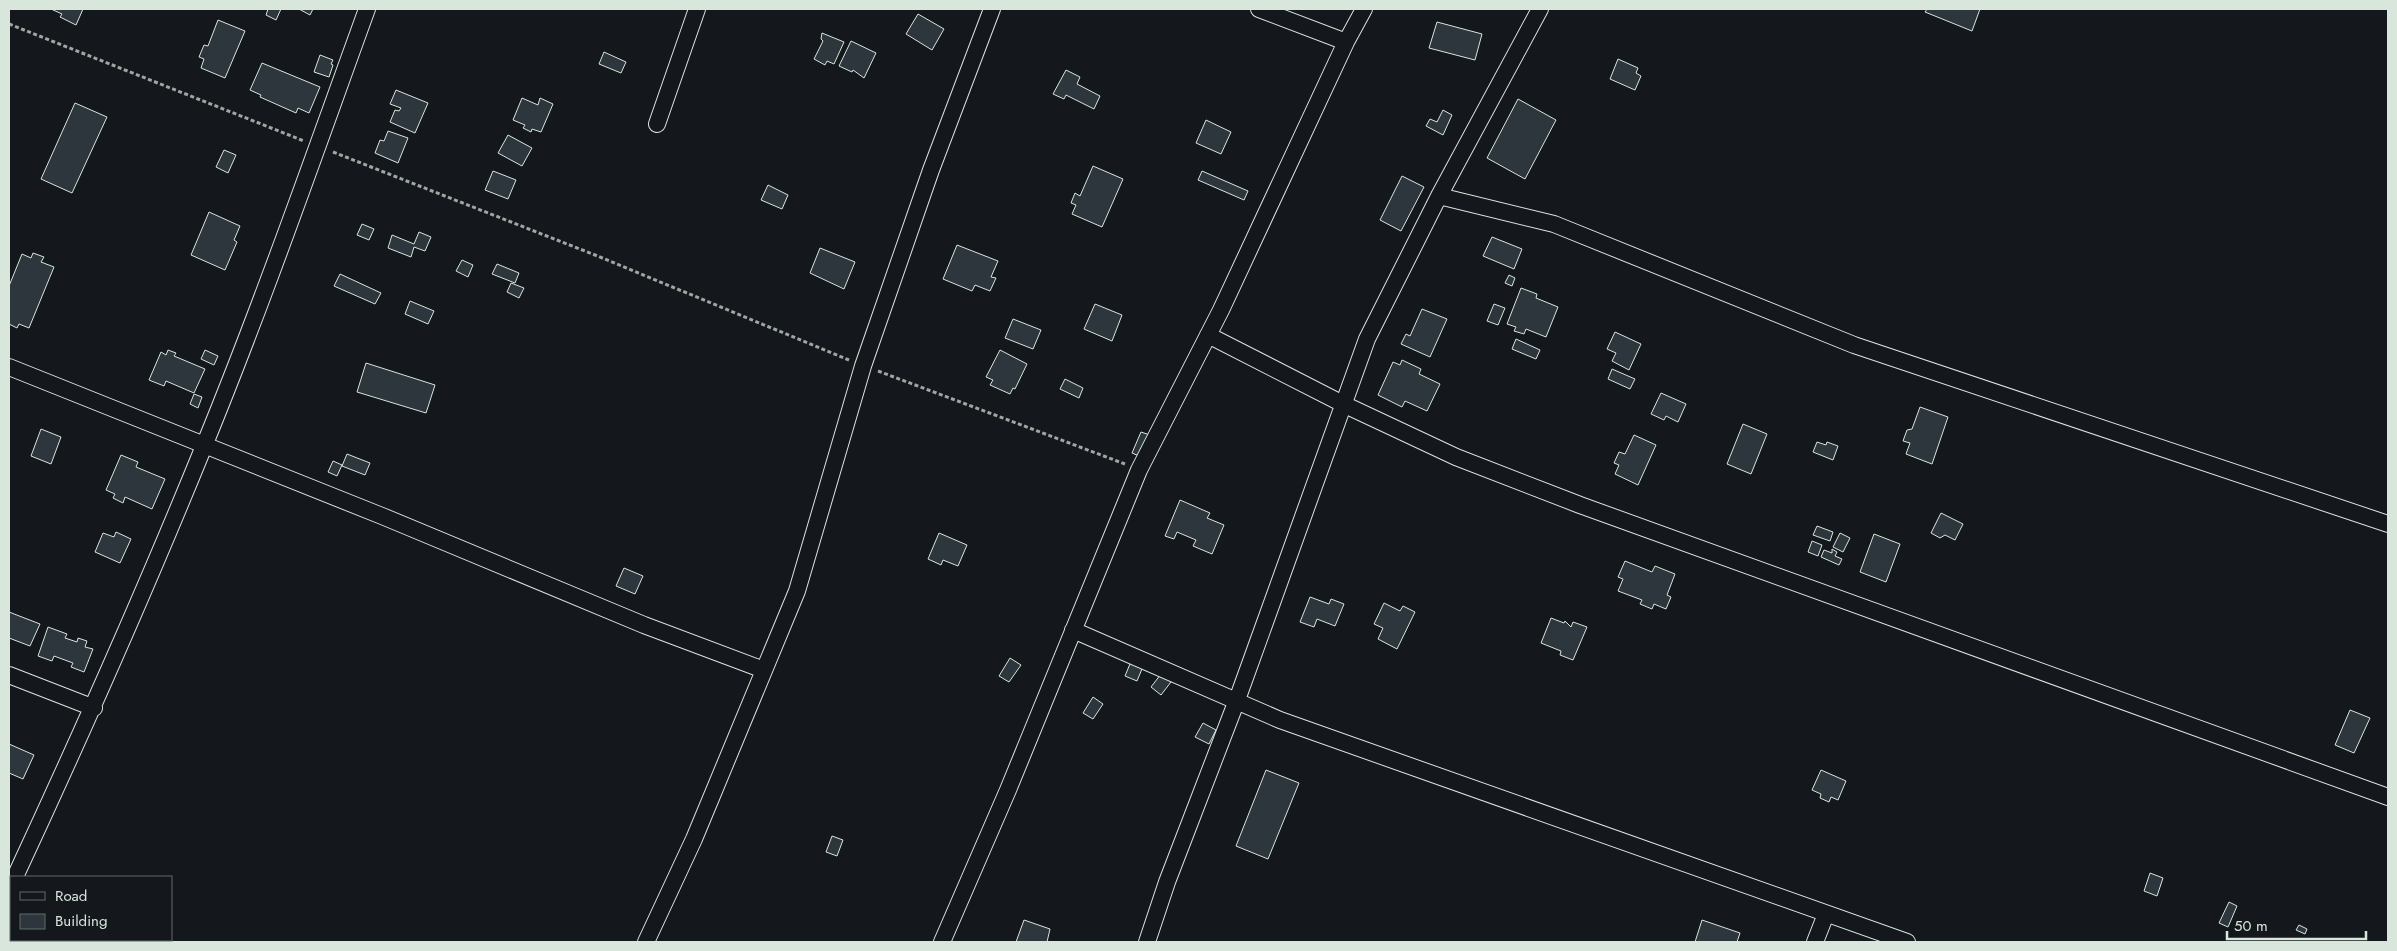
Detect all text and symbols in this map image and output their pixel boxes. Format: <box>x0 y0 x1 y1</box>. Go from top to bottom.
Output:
legend <box>10 876 172 941</box>
text: Road <box>55 885 87 907</box>
scale bar <box>2227 908 2366 940</box>
text: Building <box>55 910 107 932</box>
text: 50 m <box>2234 915 2268 937</box>

